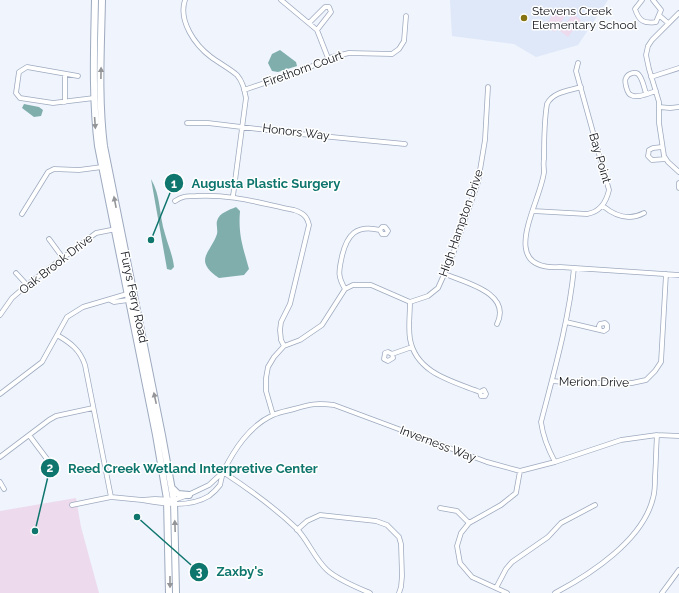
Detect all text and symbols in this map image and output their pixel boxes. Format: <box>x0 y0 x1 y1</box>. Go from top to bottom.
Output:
place label: Stevens Creek Elementary School <box>532 4 638 32</box>
marker: Stevens Creek Elementary School <box>519 13 529 23</box>
street label: Firethorn Court <box>261 48 345 90</box>
one-way arrow <box>98 66 104 79</box>
one-way arrow <box>92 117 99 129</box>
street label: Honors Way <box>262 121 331 143</box>
street label: Bay Point <box>586 131 614 185</box>
street label: High Hampton Drive <box>436 168 486 278</box>
callout: Augusta Plastic Surgery <box>164 171 349 196</box>
text: Augusta Plastic Surgery <box>192 176 340 191</box>
text: 1 <box>171 177 177 191</box>
one-way arrow <box>112 196 118 208</box>
street label: Oak Brook Drive <box>17 231 95 297</box>
street label: Furys Ferry Road <box>117 250 151 344</box>
street label: Merion Drive <box>559 374 629 390</box>
one-way arrow <box>151 392 157 404</box>
street label: Inverness Way <box>398 423 478 465</box>
callout: Reed Creek Wetland Interpretive Center <box>40 456 326 481</box>
text: 2 <box>47 461 54 475</box>
text: Reed Creek Wetland Interpretive Center <box>68 461 318 476</box>
one-way arrow <box>172 519 178 532</box>
callout: Zaxby's <box>189 559 272 584</box>
text: Zaxby's <box>217 564 264 579</box>
text: 3 <box>196 565 203 579</box>
one-way arrow <box>166 576 173 588</box>

